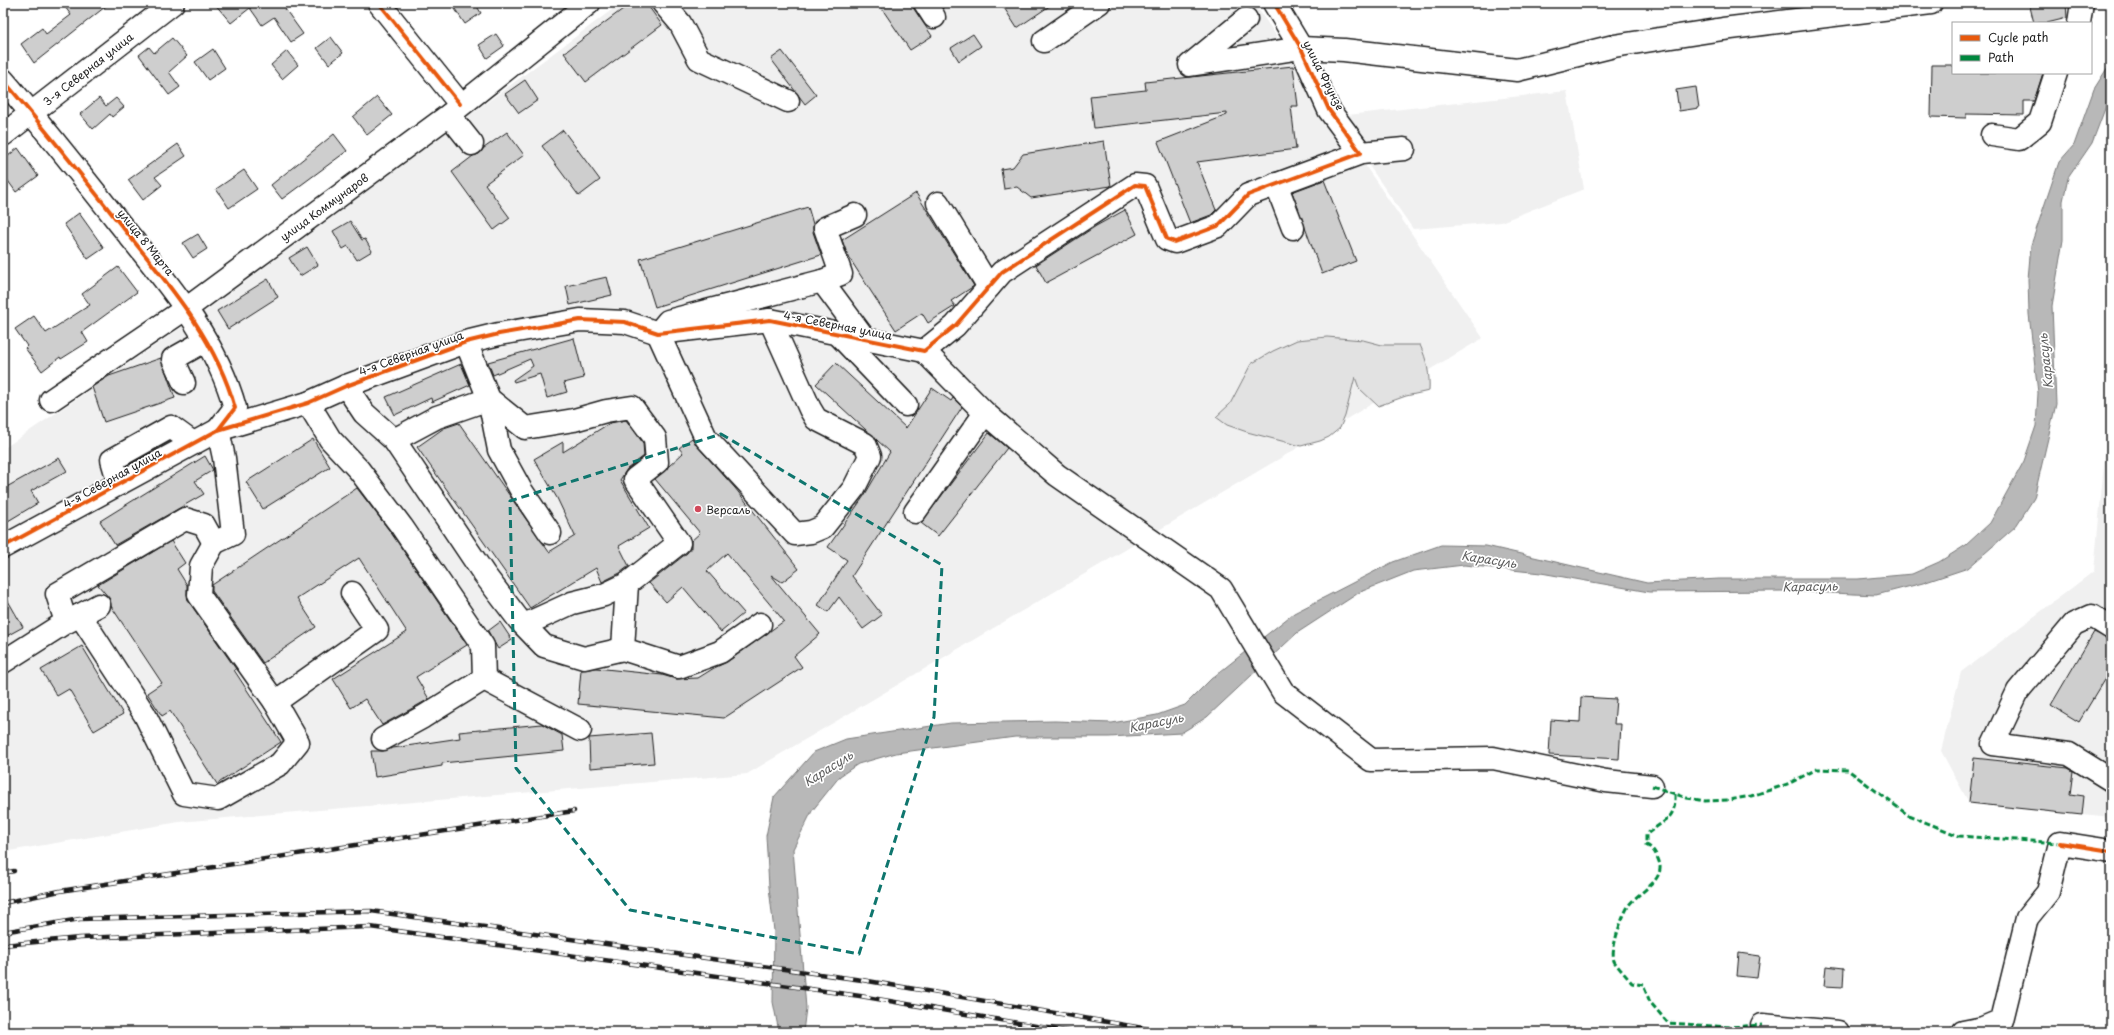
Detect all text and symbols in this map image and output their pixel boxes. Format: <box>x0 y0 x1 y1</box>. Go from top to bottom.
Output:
legend <box>1952 22 2092 74</box>
street label: 3-я Северная улица <box>39 28 137 110</box>
text: Cycle path <box>1988 28 2049 46</box>
street label: улица Фрунзе <box>1299 37 1349 113</box>
text: Path <box>1988 48 2014 66</box>
street label: улица Коммунаров <box>276 169 372 245</box>
street label: улица 8 Марта <box>114 205 178 279</box>
street label: 4-я Северная улица <box>782 306 894 344</box>
street label: 4-я Северная улица <box>356 326 466 380</box>
water label: Карасуль <box>2033 332 2057 389</box>
street label: 4-я Северная улица <box>60 444 164 512</box>
place label: Версаль <box>706 501 751 518</box>
marker: Версаль <box>693 504 703 514</box>
water label: Карасуль <box>1460 546 1519 572</box>
water label: Карасуль <box>1782 577 1839 595</box>
water label: Карасуль <box>1127 708 1186 736</box>
water label: Карасуль <box>800 745 857 790</box>

